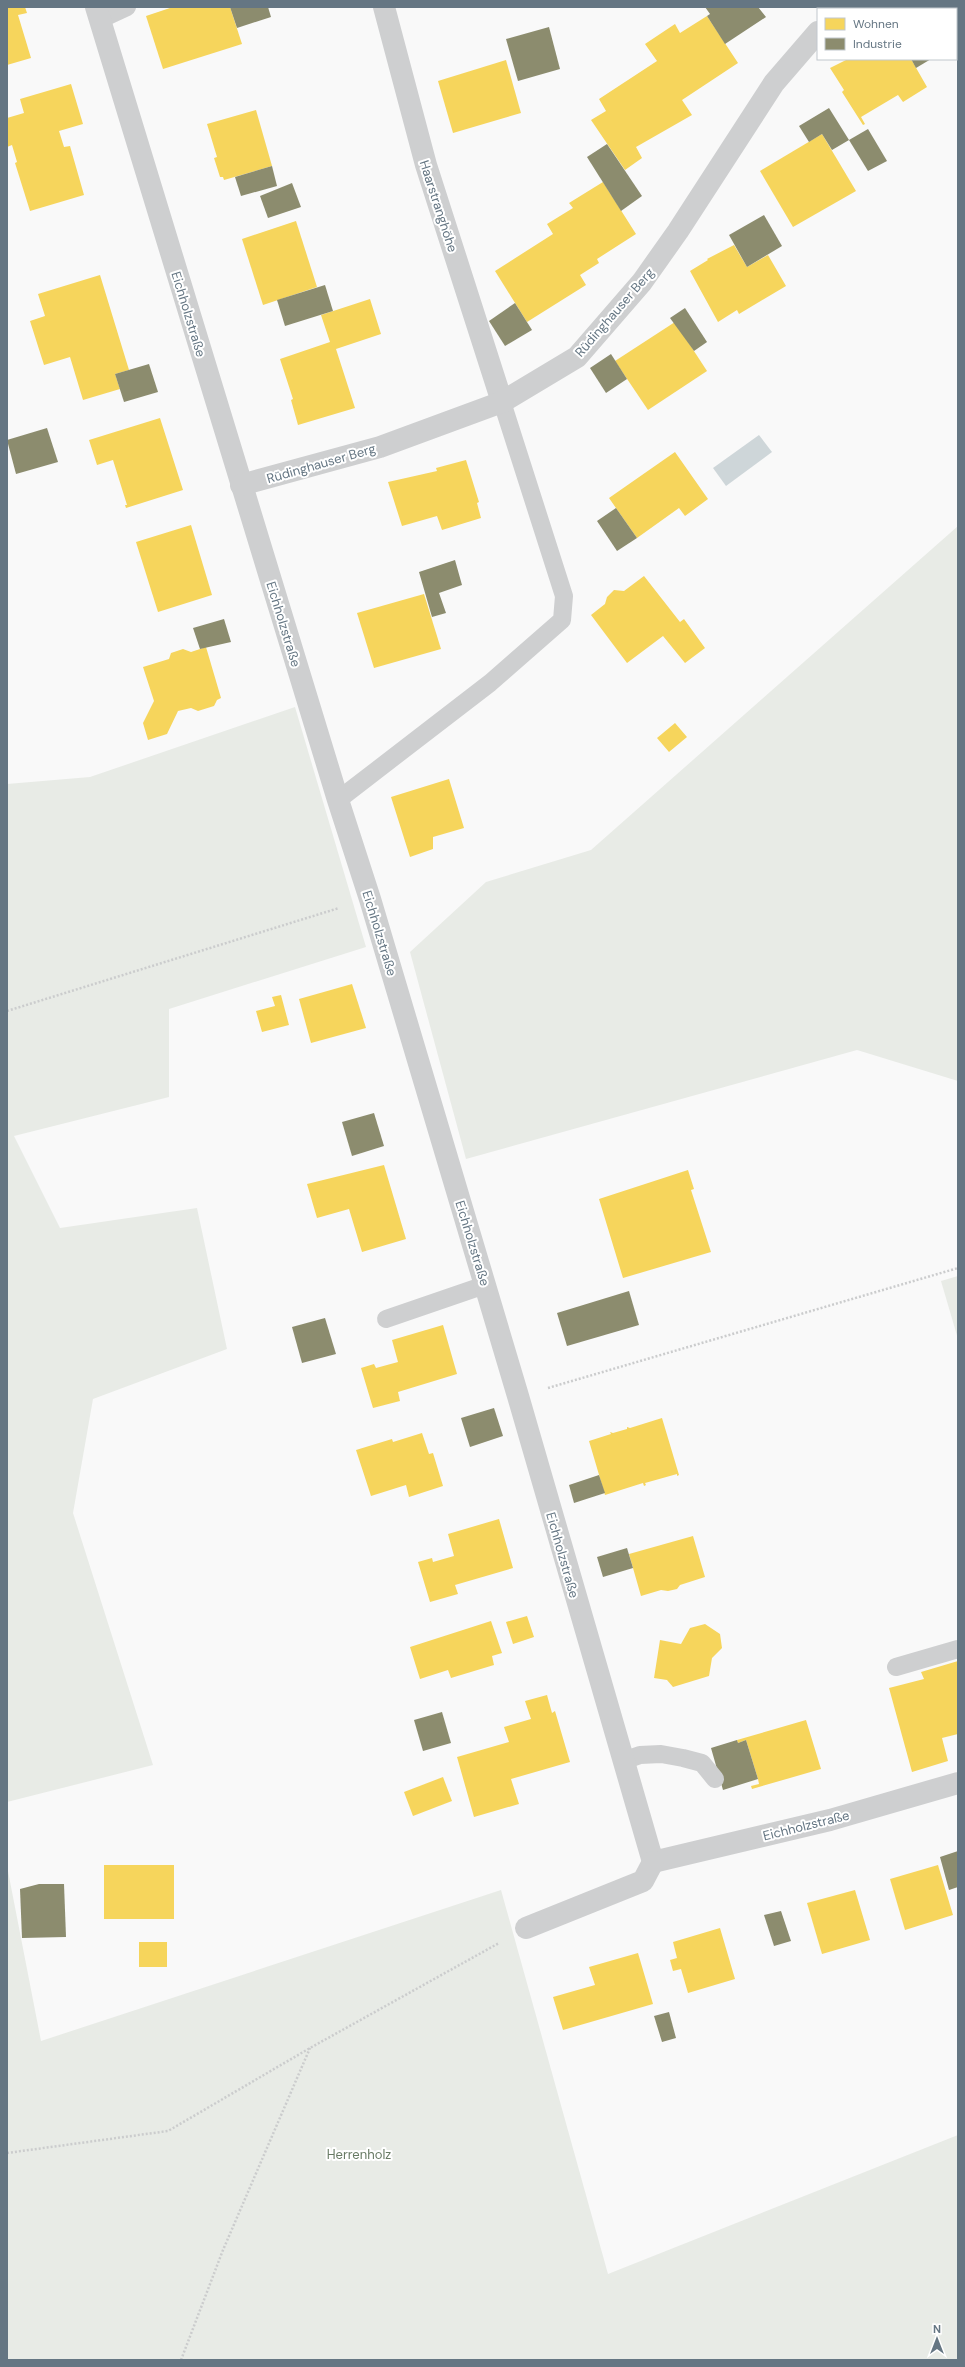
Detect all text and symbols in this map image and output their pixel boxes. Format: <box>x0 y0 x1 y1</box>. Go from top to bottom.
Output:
legend <box>817 8 957 60</box>
text: Wohnen <box>853 16 899 32</box>
text: Industrie <box>853 36 902 52</box>
street label: Haarstranghöhe <box>416 158 461 254</box>
street label: Rüdinghauser Berg <box>571 264 658 360</box>
street label: Eichholzstraße <box>167 269 210 359</box>
street label: Rüdinghauser Berg <box>265 440 378 487</box>
street label: Eichholzstraße <box>262 579 305 669</box>
street label: Eichholzstraße <box>358 888 401 978</box>
street label: Eichholzstraße <box>451 1198 494 1288</box>
street label: Eichholzstraße <box>542 1510 583 1600</box>
street label: Eichholzstraße <box>761 1807 851 1844</box>
park label: Herrenholz <box>327 2146 391 2163</box>
north arrow <box>917 2319 957 2359</box>
text: N <box>933 2322 941 2336</box>

